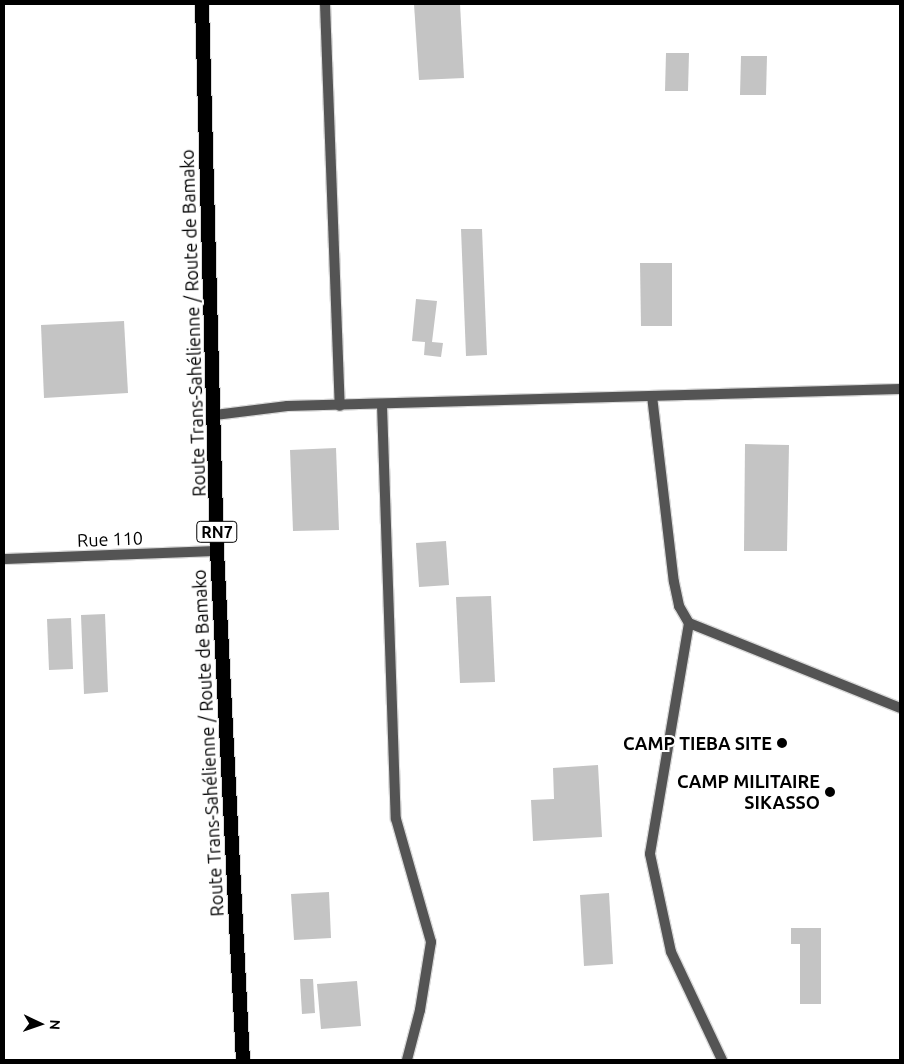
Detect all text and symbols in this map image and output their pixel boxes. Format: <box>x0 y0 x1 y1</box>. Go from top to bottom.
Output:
street label: Route Trans-Sahélienne / Route de Bamako <box>176 149 210 497</box>
road number: RN7 <box>196 518 238 546</box>
street label: Rue 110 <box>77 527 143 551</box>
street label: Route Trans-Sahélienne / Route de Bamako <box>188 569 228 917</box>
place label: CAMP TIEBA SITE <box>623 732 772 754</box>
marker: CAMP TIEBA SITE <box>776 737 788 749</box>
place label: CAMP MILITAIRE SIKASSO <box>677 771 820 814</box>
marker: CAMP MILITAIRE SIKASSO <box>824 786 836 798</box>
north arrow <box>15 999 65 1049</box>
text: N <box>47 1019 63 1030</box>

